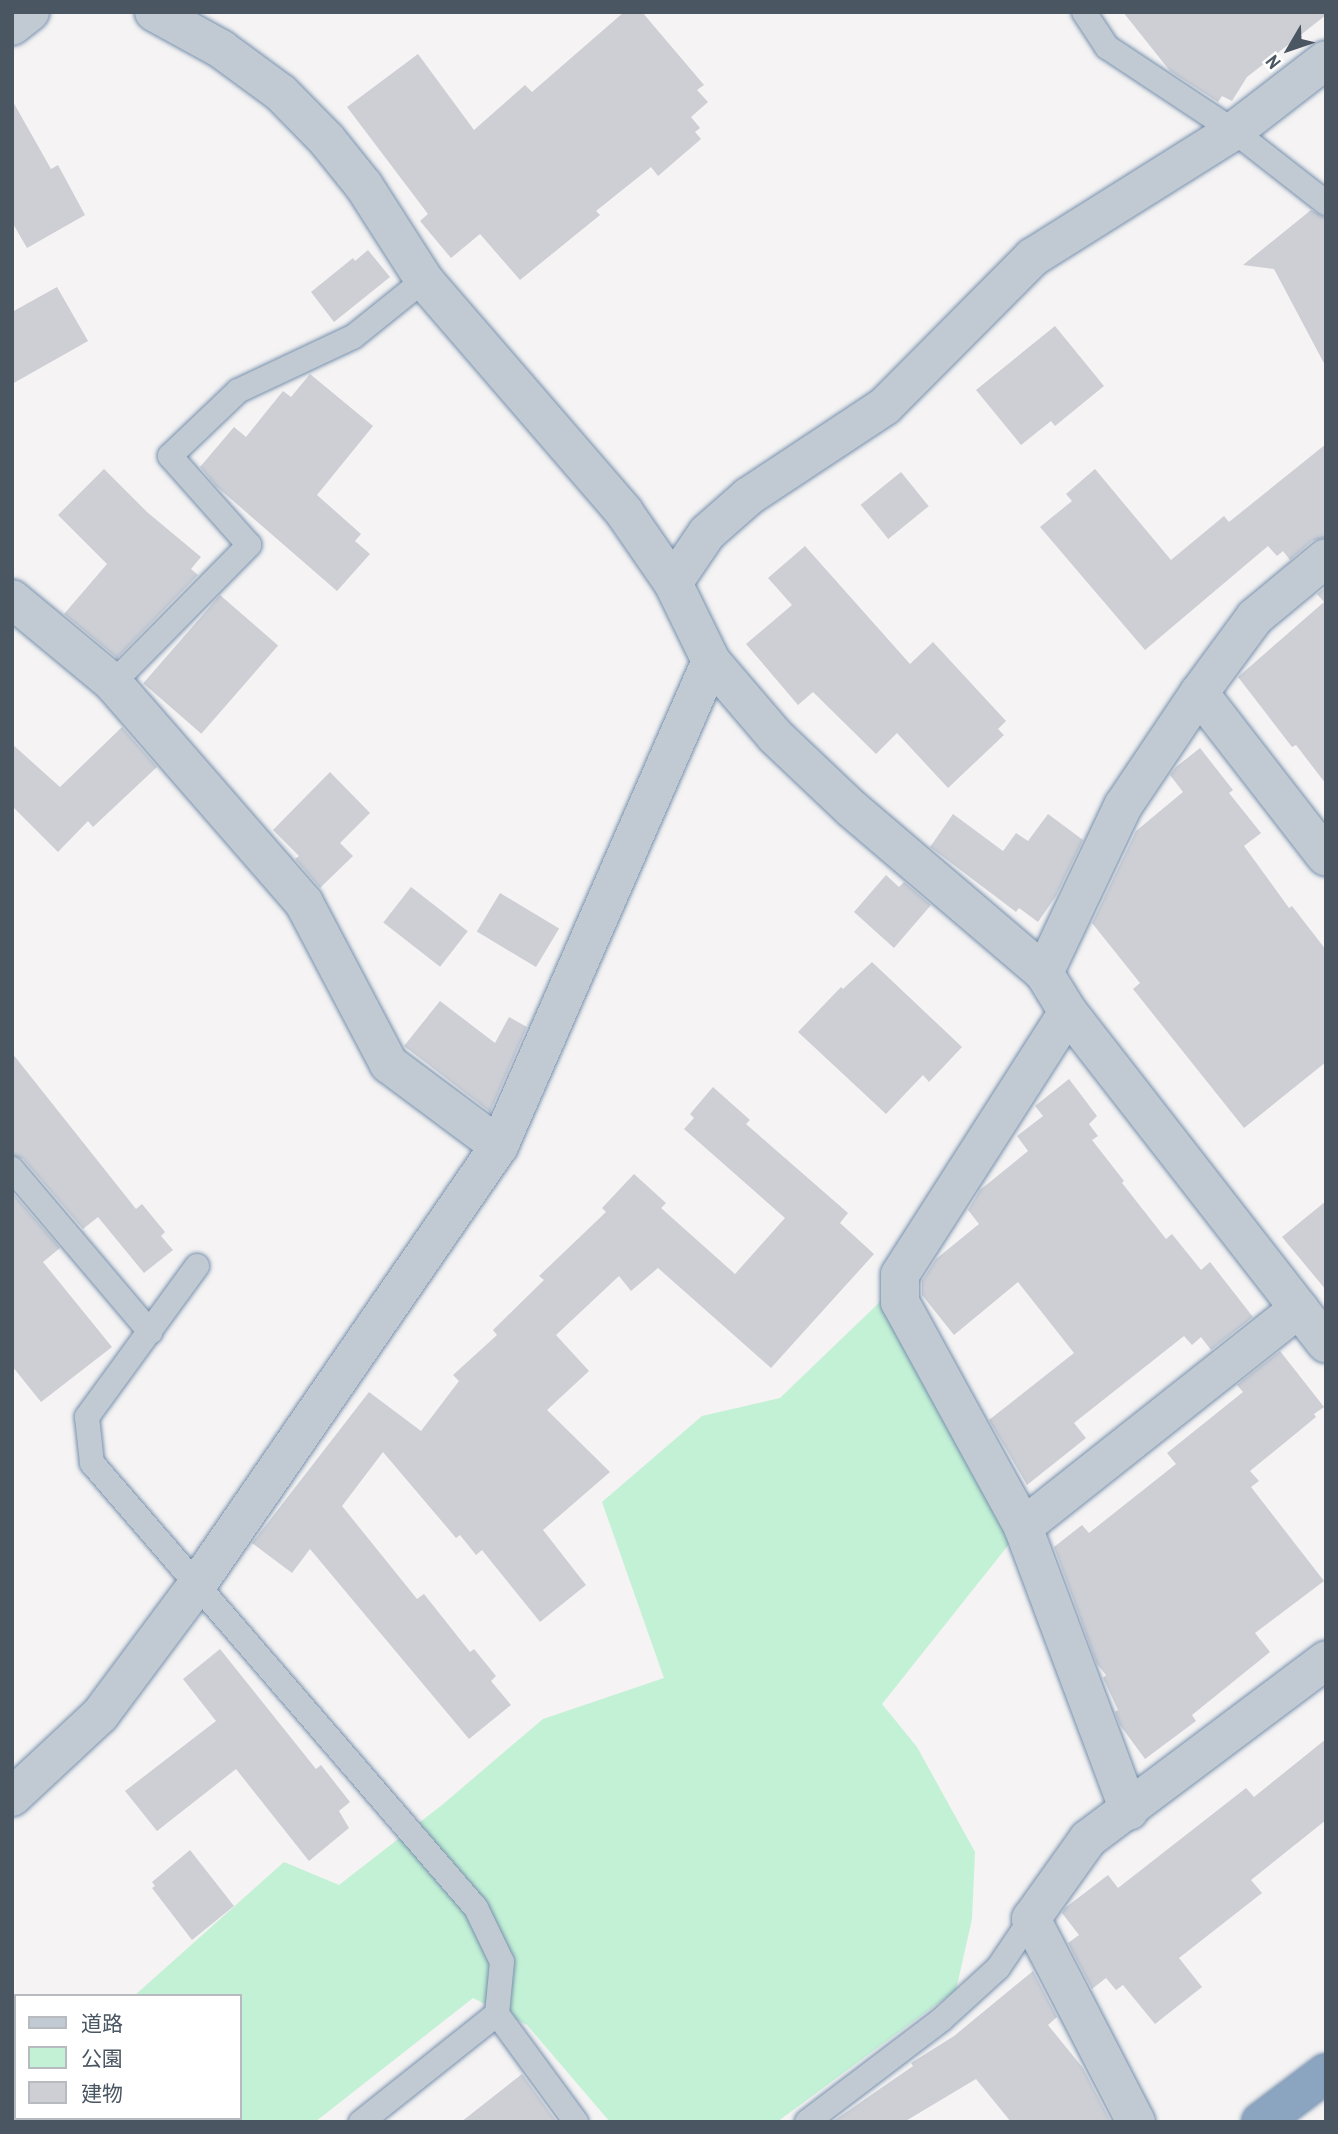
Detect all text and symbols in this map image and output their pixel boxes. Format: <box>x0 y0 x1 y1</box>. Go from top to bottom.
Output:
north arrow <box>1254 14 1324 84</box>
text: N <box>1259 50 1286 75</box>
legend <box>14 1994 242 2120</box>
text: 道路 <box>81 2009 123 2038</box>
text: 公園 <box>81 2044 123 2073</box>
text: 建物 <box>81 2079 123 2108</box>

